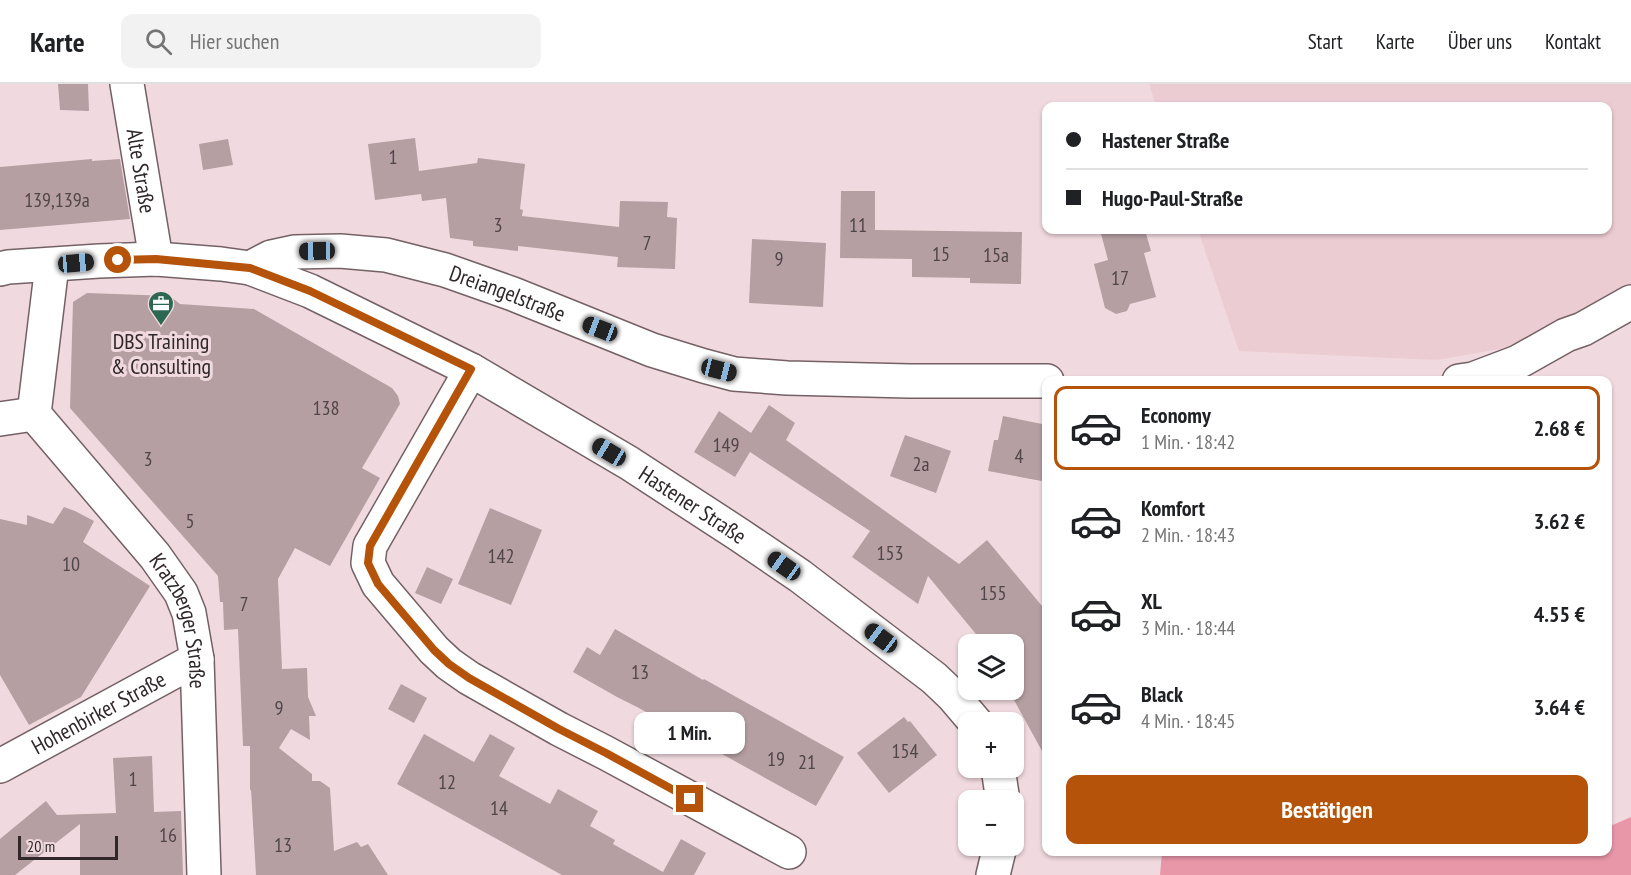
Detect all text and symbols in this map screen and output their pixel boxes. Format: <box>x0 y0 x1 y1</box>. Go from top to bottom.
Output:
search box <box>121 14 541 68</box>
text: Karte <box>30 23 85 60</box>
icon: search <box>142 25 175 58</box>
text: Hier suchen <box>190 27 279 55</box>
text: Start <box>1308 28 1343 55</box>
text: Karte <box>1376 28 1415 55</box>
text: Über uns <box>1448 28 1512 55</box>
text: Kontakt <box>1545 28 1601 55</box>
street label: Alte Straße <box>121 126 162 215</box>
text: Hastener Straße <box>1102 126 1229 154</box>
house number: 1 <box>389 144 398 170</box>
text: Hugo-Paul-Straße <box>1102 184 1243 212</box>
house number: 139,139a <box>24 187 90 213</box>
house number: 3 <box>494 212 503 238</box>
house number: 11 <box>849 212 867 238</box>
house number: 7 <box>643 230 652 256</box>
house number: 15 <box>932 241 950 267</box>
car <box>299 242 335 260</box>
house number: 15a <box>983 242 1009 268</box>
route start <box>104 246 131 273</box>
house number: 9 <box>775 246 784 272</box>
car <box>57 252 95 274</box>
street label: Dreiangelstraße <box>446 259 570 328</box>
house number: 17 <box>1111 265 1129 291</box>
office icon: DBS Training & Consulting <box>146 289 176 327</box>
car <box>580 314 620 344</box>
place label: DBS Training & Consulting <box>111 327 211 380</box>
car <box>699 357 739 383</box>
house number: 138 <box>313 395 340 421</box>
icon: car <box>1069 401 1123 455</box>
text: Economy <box>1141 401 1211 429</box>
text: 2.68 € <box>1534 414 1585 442</box>
text: 1 Min. · 18:42 <box>1141 429 1235 455</box>
house number: 149 <box>713 432 740 458</box>
car <box>589 435 629 469</box>
house number: 4 <box>1015 443 1024 469</box>
house number: 3 <box>144 446 153 472</box>
house number: 2a <box>913 451 930 477</box>
street label: Hastener Straße <box>634 459 752 550</box>
icon: car <box>1069 494 1123 548</box>
text: Komfort <box>1141 494 1205 522</box>
text: 3.62 € <box>1534 507 1585 535</box>
house number: 5 <box>186 508 195 534</box>
text: 2 Min. · 18:43 <box>1141 522 1235 548</box>
house number: 153 <box>877 540 904 566</box>
house number: 142 <box>488 543 515 569</box>
street label: Kratzberger Straße <box>143 548 212 689</box>
car <box>764 548 804 584</box>
house number: 10 <box>62 551 80 577</box>
house number: 155 <box>980 580 1007 606</box>
icon: car <box>1069 587 1123 641</box>
text: XL <box>1141 587 1162 615</box>
house number: 7 <box>240 591 249 617</box>
text: 4.55 € <box>1534 600 1585 628</box>
text: 3 Min. · 18:44 <box>1141 615 1235 641</box>
car <box>861 620 901 656</box>
map controls <box>958 634 1024 856</box>
button: layers <box>958 634 1024 700</box>
house number: 13 <box>631 659 649 685</box>
street label: Hohenbirker Straße <box>27 665 170 760</box>
icon: car <box>1069 680 1123 734</box>
text: Black <box>1141 680 1183 708</box>
text: 3.64 € <box>1534 693 1585 721</box>
house number: 9 <box>275 695 284 721</box>
text: 4 Min. · 18:45 <box>1141 708 1235 734</box>
callout: 1 Min. <box>634 712 746 754</box>
button: + <box>958 712 1024 778</box>
text: 1 Min. <box>667 720 712 746</box>
house number: 154 <box>892 738 919 764</box>
house number: 19 <box>767 746 785 772</box>
house number: 21 <box>798 749 816 775</box>
house number: 1 <box>129 766 138 792</box>
house number: 12 <box>438 769 456 795</box>
button: Bestätigen <box>1066 775 1588 844</box>
route end <box>676 785 703 812</box>
button: − <box>958 790 1024 856</box>
house number: 14 <box>490 795 508 821</box>
house number: 16 <box>159 822 177 848</box>
house number: 13 <box>274 832 292 858</box>
scale bar <box>18 833 118 860</box>
text: 20 m <box>27 836 55 856</box>

